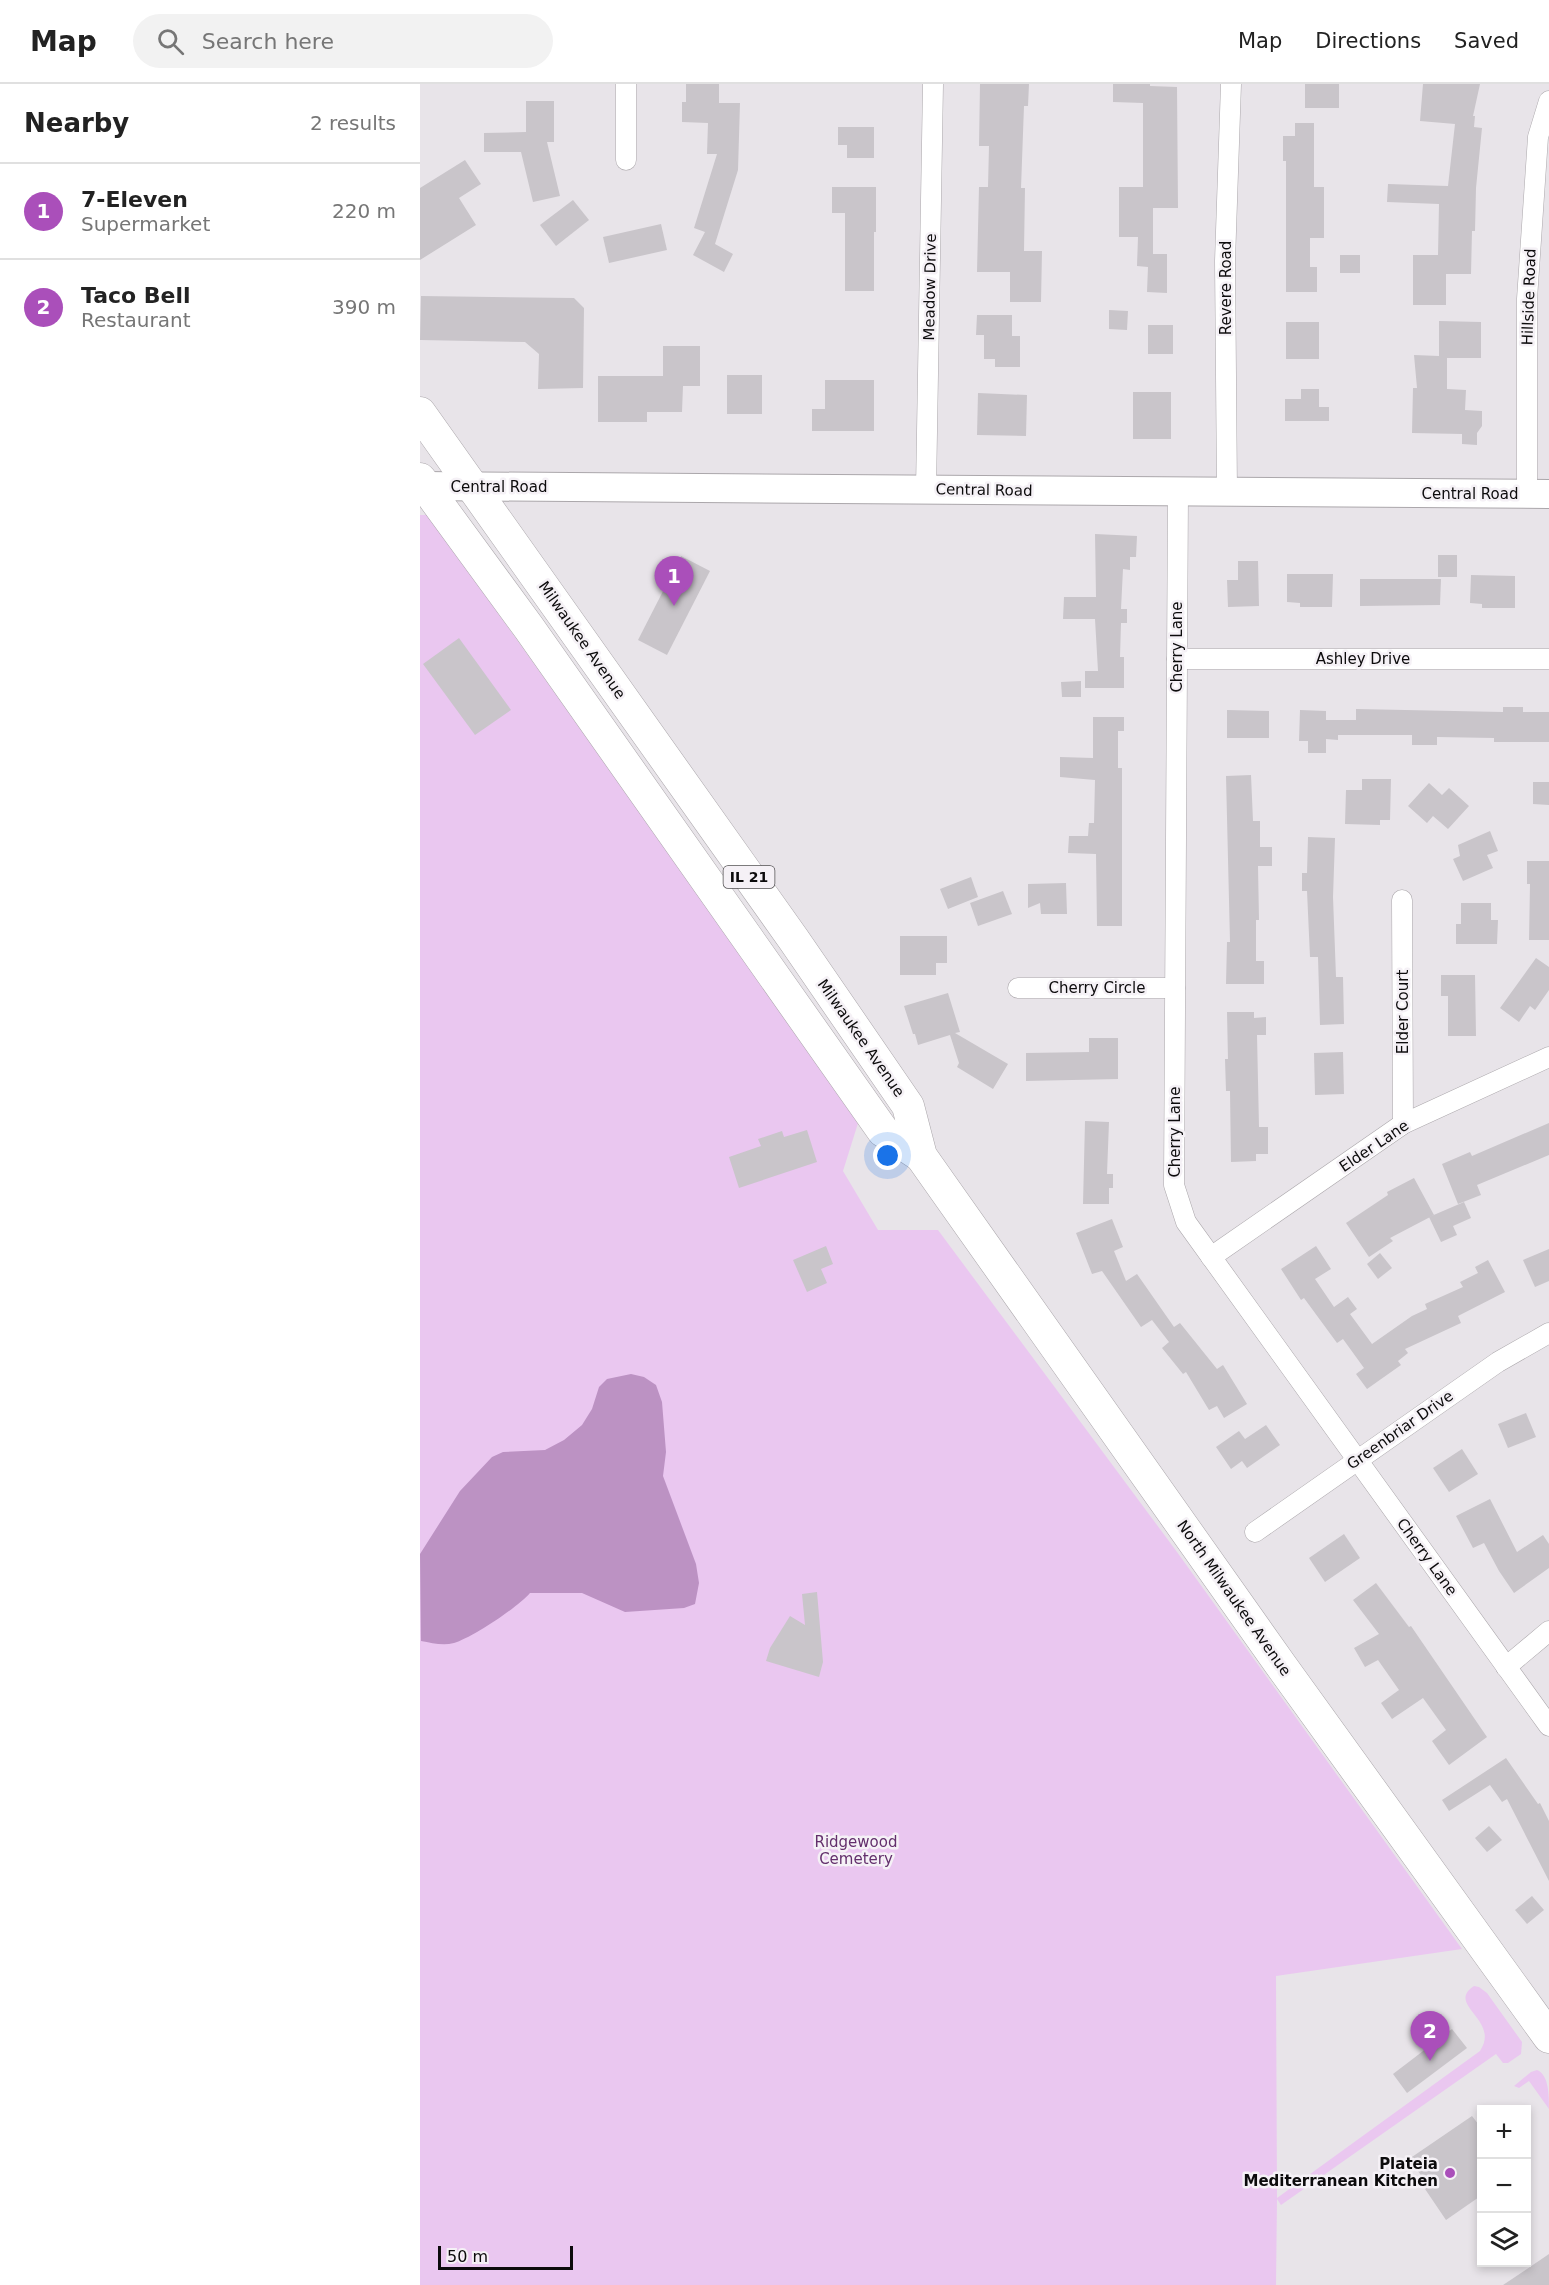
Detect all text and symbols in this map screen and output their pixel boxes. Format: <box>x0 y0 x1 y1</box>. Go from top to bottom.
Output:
search box <box>133 14 553 68</box>
text: Map <box>30 25 97 58</box>
icon: search <box>154 25 187 58</box>
text: Search here <box>202 29 334 54</box>
text: Map <box>1238 29 1282 53</box>
text: Directions <box>1315 29 1421 53</box>
text: Saved <box>1454 29 1519 53</box>
text: Nearby <box>24 108 129 138</box>
text: 2 results <box>310 111 396 135</box>
text: 7-Eleven <box>81 187 188 212</box>
text: 1 <box>37 199 50 223</box>
text: 220 m <box>332 199 396 223</box>
text: Supermarket <box>81 212 210 236</box>
street label: Meadow Drive <box>920 233 940 341</box>
street label: Revere Road <box>1217 241 1235 335</box>
street label: Hillside Road <box>1518 248 1540 346</box>
text: Taco Bell <box>81 283 191 308</box>
text: 2 <box>37 295 50 319</box>
text: 390 m <box>332 295 396 319</box>
text: Restaurant <box>81 308 191 332</box>
street label: Central Road <box>450 478 548 496</box>
street label: Central Road <box>935 480 1033 500</box>
street label: Central Road <box>1421 485 1519 503</box>
pin: 1 <box>654 556 694 606</box>
street label: Milwaukee Avenue <box>535 578 629 702</box>
street label: Cherry Lane <box>1168 601 1186 693</box>
street label: Ashley Drive <box>1316 650 1410 668</box>
road number: IL 21 <box>724 866 774 888</box>
street label: Elder Court <box>1394 970 1412 1054</box>
street label: Milwaukee Avenue <box>814 976 908 1100</box>
street label: Cherry Circle <box>1048 979 1146 997</box>
street label: Cherry Lane <box>1166 1086 1184 1178</box>
street label: Elder Lane <box>1336 1116 1412 1176</box>
your location <box>873 1141 902 1170</box>
street label: Greenbriar Drive <box>1343 1387 1457 1473</box>
street label: Cherry Lane <box>1393 1515 1461 1599</box>
street label: North Milwaukee Avenue <box>1173 1517 1295 1679</box>
park label: Ridgewood Cemetery <box>814 1833 898 1868</box>
pin: 2 <box>1410 2012 1450 2061</box>
map controls <box>1477 2105 1531 2267</box>
button: + <box>1477 2105 1531 2159</box>
place label: Plateia Mediterranean Kitchen <box>1244 2155 1438 2190</box>
button: − <box>1477 2159 1531 2213</box>
marker: Plateia Mediterranean Kitchen <box>1443 2166 1457 2180</box>
button: layers <box>1477 2213 1531 2267</box>
scale bar <box>438 2243 573 2270</box>
text: 50 m <box>447 2247 488 2266</box>

